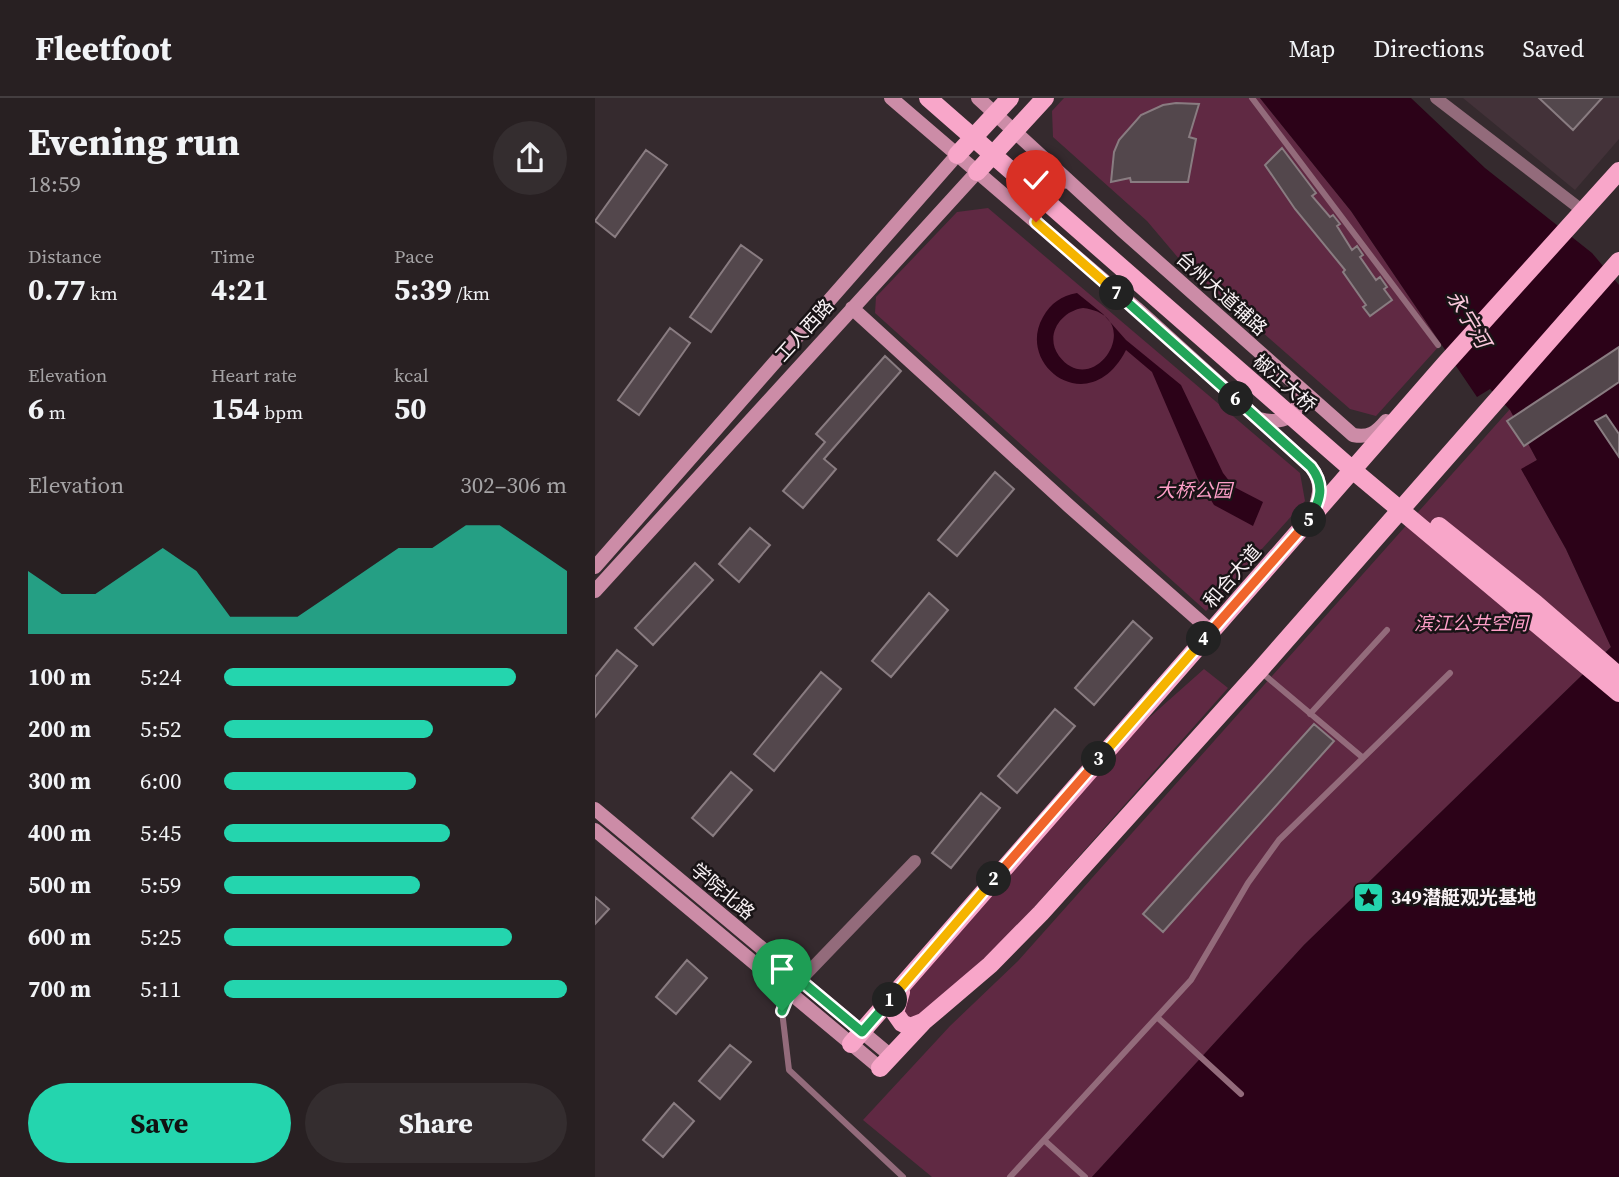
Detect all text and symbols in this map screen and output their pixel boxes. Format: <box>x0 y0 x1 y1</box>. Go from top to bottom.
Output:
text: Fleetfoot <box>35 26 172 71</box>
text: Map <box>1288 32 1335 65</box>
text: Directions <box>1373 32 1484 65</box>
text: Saved <box>1522 32 1584 65</box>
text: Evening run <box>28 116 240 168</box>
button: share <box>493 121 567 195</box>
pin <box>1006 150 1066 222</box>
icon: check <box>1017 161 1055 199</box>
text: 18:59 <box>28 168 81 200</box>
text: Distance <box>28 243 102 269</box>
text: Time <box>211 243 255 269</box>
text: Pace <box>394 243 434 269</box>
street label: 台州大道辅路 <box>1171 245 1273 341</box>
text: 0.77 <box>28 269 86 310</box>
text: 4:21 <box>211 269 269 310</box>
text: 5:39 <box>394 269 452 310</box>
pin: 7 <box>1099 276 1135 310</box>
text: 7 <box>1111 279 1122 305</box>
text: km <box>86 280 118 306</box>
text: /km <box>452 280 490 306</box>
water label: 永宁河 <box>1440 285 1500 357</box>
street label: 工人西路 <box>769 293 839 367</box>
street label: 椒江大桥 <box>1248 348 1322 418</box>
text: Elevation <box>28 362 107 388</box>
text: Heart rate <box>211 362 297 388</box>
text: kcal <box>394 362 429 388</box>
pin: 6 <box>1219 382 1253 416</box>
text: 6 <box>1230 385 1241 411</box>
text: 6 <box>28 388 44 429</box>
text: 154 <box>211 388 260 429</box>
text: 50 <box>394 388 427 429</box>
text: m <box>44 399 66 425</box>
text: bpm <box>260 399 303 425</box>
text: Elevation <box>28 469 124 501</box>
text: 302–306 m <box>460 469 567 501</box>
park label: 大桥公园 <box>1156 477 1235 503</box>
pin: 5 <box>1291 502 1327 538</box>
text: 5 <box>1303 506 1314 532</box>
street label: 和合大道 <box>1197 539 1267 613</box>
park label: 滨江公共空间 <box>1414 610 1531 636</box>
pin: 4 <box>1187 622 1221 656</box>
text: 4 <box>1198 625 1209 651</box>
text: 100 m <box>28 661 91 693</box>
text: 5:24 <box>140 661 181 693</box>
text: 200 m <box>28 713 91 745</box>
text: 5:52 <box>140 713 181 745</box>
pin: 3 <box>1081 742 1117 776</box>
text: 3 <box>1093 745 1104 771</box>
text: 300 m <box>28 765 91 797</box>
text: 6:00 <box>140 765 181 797</box>
text: 400 m <box>28 817 91 849</box>
text: 5:45 <box>140 817 181 849</box>
street label: 学院北路 <box>686 857 760 925</box>
pin: 2 <box>977 862 1011 896</box>
text: 2 <box>988 865 999 891</box>
text: 500 m <box>28 869 91 901</box>
text: 5:59 <box>140 869 181 901</box>
place icon: 349潜艇观光基地 <box>1351 880 1385 914</box>
place label: 349潜艇观光基地 <box>1391 884 1536 910</box>
text: 600 m <box>28 921 91 953</box>
text: 5:25 <box>140 921 181 953</box>
pin <box>752 939 812 1011</box>
icon: arrive <box>763 950 801 988</box>
text: 700 m <box>28 973 91 1005</box>
text: 5:11 <box>140 973 181 1005</box>
pin: 1 <box>873 982 907 1018</box>
text: 1 <box>884 986 895 1012</box>
button: Save <box>28 1083 291 1163</box>
button: Share <box>305 1083 567 1163</box>

